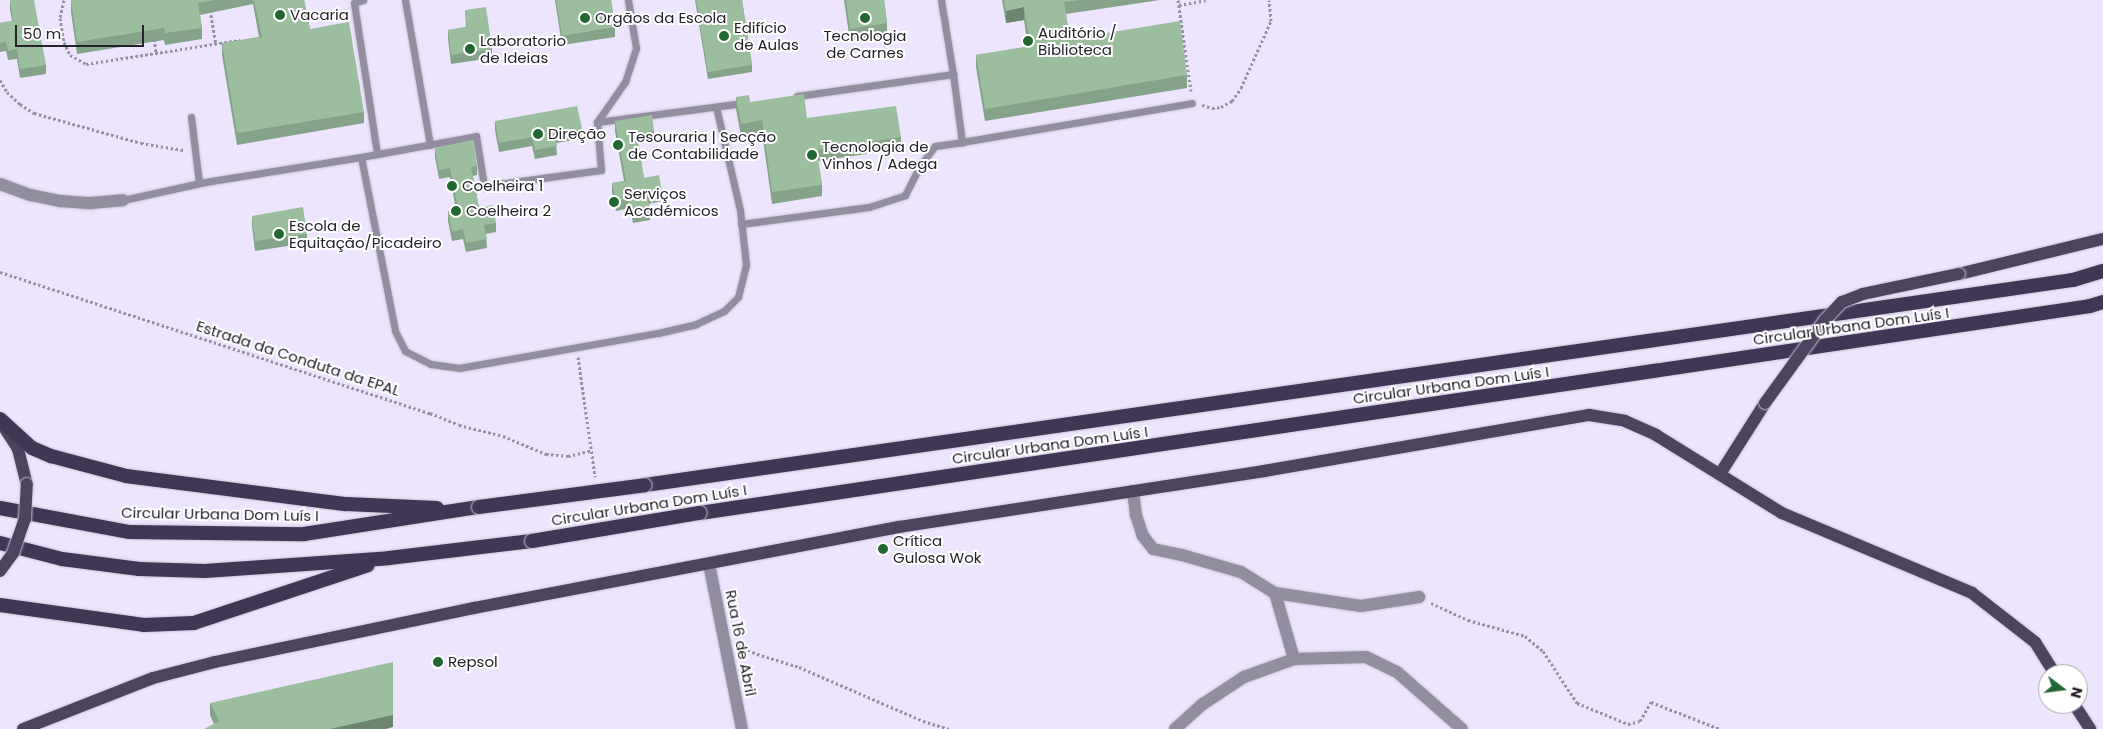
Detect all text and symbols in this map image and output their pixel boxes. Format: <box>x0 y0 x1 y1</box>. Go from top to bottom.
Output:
place label: Vacaria <box>290 6 349 24</box>
marker: Vacaria <box>274 9 286 21</box>
place label: Orgãos da Escola <box>595 9 726 27</box>
marker: Orgãos da Escola <box>579 12 591 24</box>
marker: Tecnologia de Carnes <box>859 12 871 24</box>
scale bar <box>18 15 146 47</box>
place label: Edifício de Aulas <box>734 18 799 53</box>
text: 50 m <box>23 23 61 44</box>
place label: Auditório / Biblioteca <box>1038 23 1117 58</box>
place label: Tecnologia de Carnes <box>824 26 906 61</box>
marker: Edifício de Aulas <box>718 30 730 42</box>
place label: Laboratorio de Ideias <box>480 31 566 66</box>
marker: Auditório / Biblioteca <box>1022 35 1034 47</box>
marker: Laboratorio de Ideias <box>464 43 476 55</box>
place label: Direção <box>548 125 606 143</box>
place label: Tesouraria | Secção de Contabilidade <box>628 127 776 162</box>
marker: Direção <box>532 128 544 140</box>
place label: Tecnologia de Vinhos / Adega <box>822 137 937 172</box>
marker: Tesouraria | Secção de Contabilidade <box>612 139 624 151</box>
marker: Tecnologia de Vinhos / Adega <box>806 149 818 161</box>
place label: Coelheira 1 <box>462 177 543 195</box>
marker: Coelheira 1 <box>446 180 458 192</box>
place label: Serviços Académicos <box>624 184 718 219</box>
marker: Serviços Académicos <box>608 196 620 208</box>
place label: Coelheira 2 <box>466 202 551 220</box>
marker: Coelheira 2 <box>450 205 462 217</box>
place label: Escola de Equitação/Picadeiro <box>289 216 442 251</box>
marker: Escola de Equitação/Picadeiro <box>273 228 285 240</box>
street label: Circular Urbana Dom Luís I <box>1752 303 1950 349</box>
street label: Estrada da Conduta da EPAL <box>194 317 402 399</box>
street label: Circular Urbana Dom Luís I <box>1352 362 1550 408</box>
street label: Circular Urbana Dom Luís I <box>951 422 1149 468</box>
street label: Circular Urbana Dom Luís I <box>550 481 748 529</box>
street label: Circular Urbana Dom Luís I <box>121 503 319 525</box>
place label: Crítica Gulosa Wok <box>893 531 981 566</box>
marker: Crítica Gulosa Wok <box>877 543 889 555</box>
street label: Rua 16 de Abril <box>722 588 760 698</box>
place label: Repsol <box>448 653 498 671</box>
marker: Repsol <box>432 656 444 668</box>
north arrow <box>2038 664 2088 714</box>
text: N <box>2066 685 2088 700</box>

